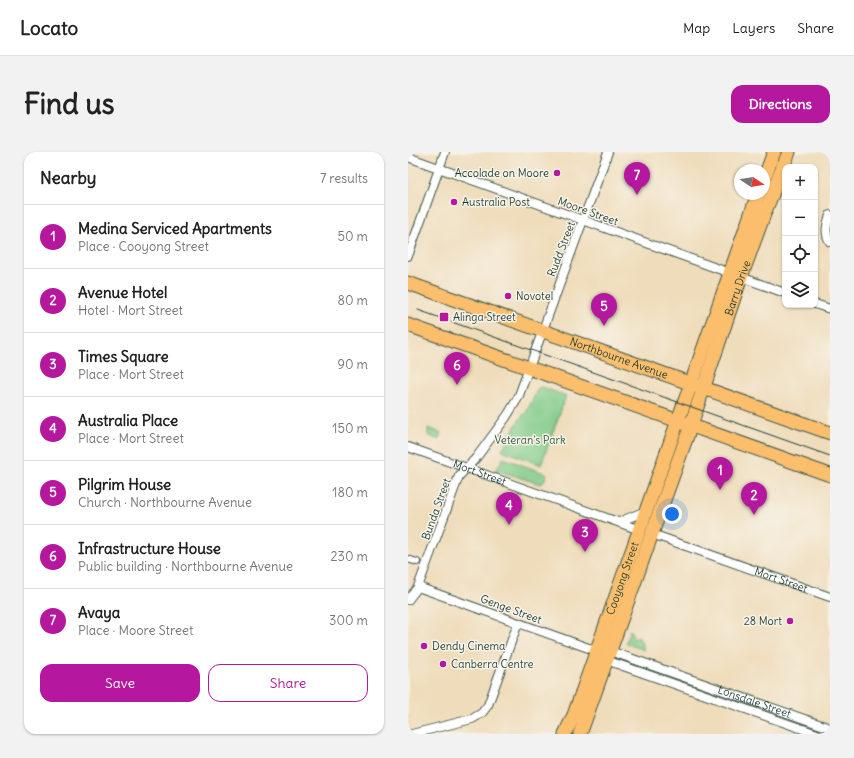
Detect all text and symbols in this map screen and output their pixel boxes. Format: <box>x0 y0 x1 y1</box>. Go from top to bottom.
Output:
text: Locato <box>20 16 78 40</box>
text: Map <box>683 19 710 37</box>
text: Layers <box>732 19 775 37</box>
text: Share <box>797 19 834 37</box>
button: Directions <box>731 85 830 123</box>
text: Find us <box>24 86 115 122</box>
pin: 7 <box>624 162 650 195</box>
north arrow <box>734 164 770 200</box>
map controls <box>782 164 818 308</box>
button: + <box>782 164 818 200</box>
place label: Accolade on Moore <box>455 166 549 180</box>
text: Nearby <box>40 167 96 189</box>
marker: Accolade on Moore <box>552 168 562 178</box>
text: 7 results <box>320 170 368 187</box>
street label: Moore Street <box>556 194 620 228</box>
place label: Australia Post <box>462 195 530 209</box>
marker: Australia Post <box>449 197 459 207</box>
button: − <box>782 200 818 236</box>
text: Medina Serviced Apartments <box>78 219 272 238</box>
street label: Rudd Street <box>544 219 578 279</box>
text: 1 <box>50 228 56 245</box>
text: 50 m <box>337 228 368 245</box>
button: locate <box>782 236 818 272</box>
text: Place · Cooyong Street <box>78 238 209 255</box>
street label: Barry Drive <box>721 258 754 317</box>
button: layers <box>782 272 818 308</box>
text: Avenue Hotel <box>78 283 167 302</box>
place label: Novotel <box>516 289 553 303</box>
marker: Novotel <box>503 291 513 301</box>
text: 2 <box>49 292 57 309</box>
text: 80 m <box>337 292 368 309</box>
pin: 5 <box>591 293 617 326</box>
text: Hotel · Mort Street <box>78 302 183 319</box>
place label: Alinga Street <box>453 310 516 324</box>
marker: Alinga Street <box>438 311 450 323</box>
street label: Northbourne Avenue <box>568 334 670 382</box>
text: Times Square <box>78 347 169 366</box>
pin: 6 <box>444 352 470 385</box>
text: 3 <box>49 356 57 373</box>
text: 90 m <box>337 356 368 373</box>
text: Place · Mort Street <box>78 366 184 383</box>
text: Australia Place <box>78 411 178 430</box>
text: 4 <box>49 420 57 437</box>
text: 150 m <box>332 420 368 437</box>
text: Place · Mort Street <box>78 430 184 447</box>
park label: Veteran's Park <box>494 433 566 447</box>
street label: Mort Street <box>451 457 508 489</box>
pin: 1 <box>707 457 733 490</box>
text: Pilgrim House <box>78 475 171 494</box>
street label: Bunda Street <box>418 476 454 542</box>
pin: 2 <box>741 482 767 515</box>
text: 5 <box>49 484 57 501</box>
text: 180 m <box>332 484 368 501</box>
pin: 4 <box>496 492 522 525</box>
text: Church · Northbourne Avenue <box>78 494 252 511</box>
your location <box>662 504 682 524</box>
pin: 3 <box>572 519 598 552</box>
text: Infrastructure House <box>78 539 221 558</box>
street label: Cooyong Street <box>603 540 642 617</box>
text: 6 <box>49 548 57 565</box>
text: 230 m <box>330 548 368 565</box>
text: Public building · Northbourne Avenue <box>78 558 293 575</box>
street label: Mort Street <box>753 564 810 596</box>
street label: Genge Street <box>478 591 544 627</box>
text: Avaya <box>78 603 120 622</box>
text: 7 <box>50 612 56 629</box>
text: 300 m <box>329 612 368 629</box>
place label: 28 Mort <box>744 614 782 628</box>
marker: 28 Mort <box>785 616 795 626</box>
text: Place · Moore Street <box>78 622 193 639</box>
place label: Dendy Cinema <box>432 639 505 653</box>
marker: Dendy Cinema <box>419 641 429 651</box>
place label: Canberra Centre <box>451 657 534 671</box>
marker: Canberra Centre <box>438 659 448 669</box>
button: Save <box>40 664 200 702</box>
button: Share <box>208 664 368 702</box>
street label: Lonsdale Street <box>716 682 793 721</box>

